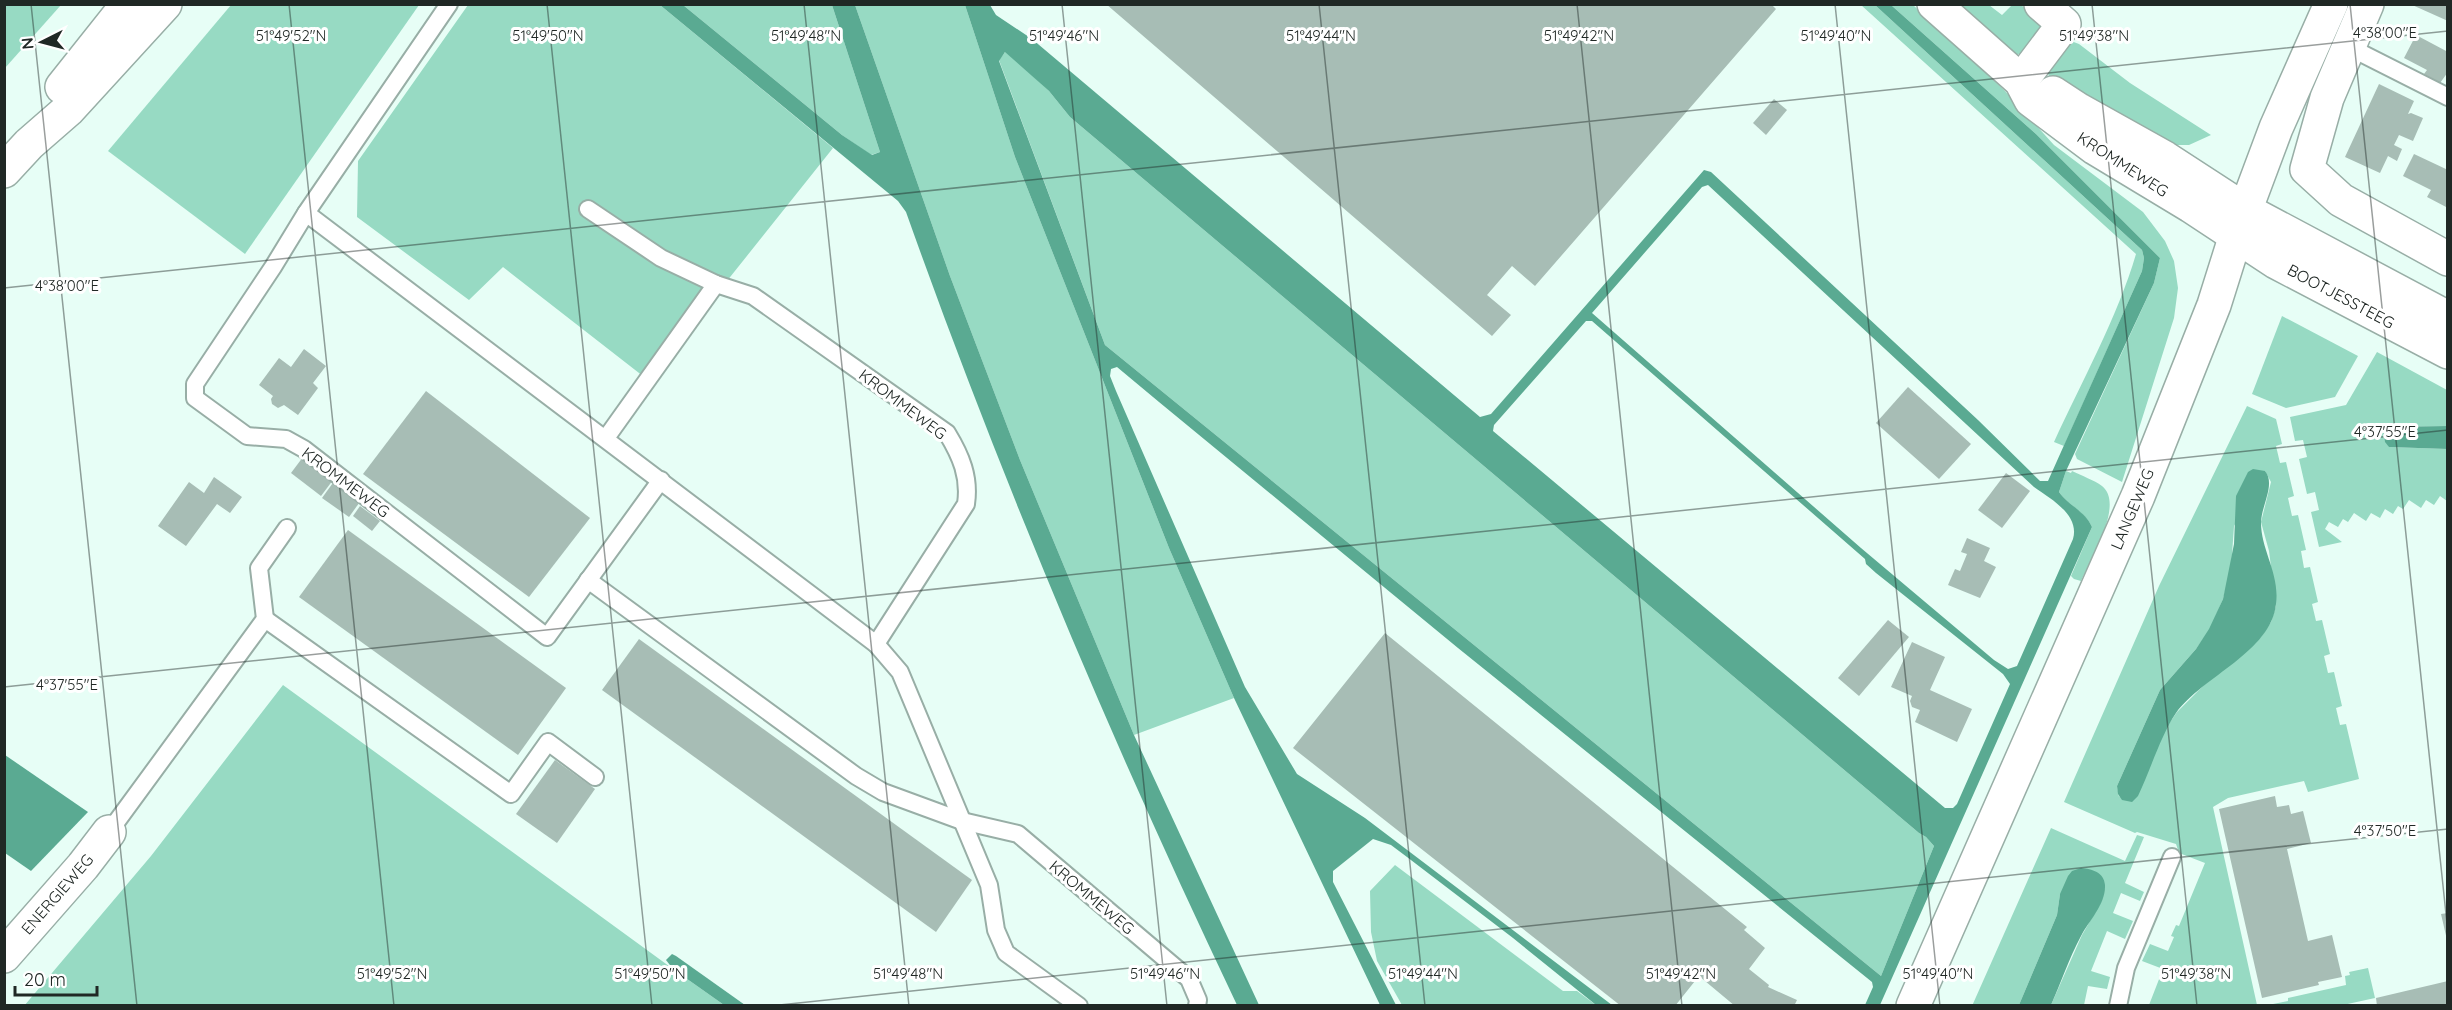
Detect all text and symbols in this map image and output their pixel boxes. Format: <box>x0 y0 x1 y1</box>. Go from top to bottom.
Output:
north arrow <box>12 12 72 72</box>
text: 4°38'00"E <box>2353 23 2417 42</box>
text: 51°49'52"N <box>256 26 326 45</box>
text: 51°49'50"N <box>512 26 584 45</box>
text: 51°49'48"N <box>771 26 841 45</box>
text: 51°49'46"N <box>1029 26 1099 45</box>
text: 51°49'44"N <box>1286 26 1356 45</box>
text: 51°49'42"N <box>1544 26 1614 45</box>
text: 51°49'40"N <box>1800 26 1872 45</box>
text: 51°49'38"N <box>2059 26 2129 45</box>
text: N <box>17 37 38 50</box>
street label: KROMMEWEG <box>2074 127 2172 201</box>
street label: BOOTJESSTEEG <box>2284 259 2398 333</box>
text: 4°38'00"E <box>35 276 99 295</box>
street label: KROMMEWEG <box>855 364 951 444</box>
text: 4°37'55"E <box>2354 422 2416 441</box>
street label: KROMMEWEG <box>298 442 394 522</box>
street label: LANGEWEG <box>2106 465 2158 553</box>
text: 4°37'55"E <box>36 675 98 694</box>
text: 4°37'50"E <box>2354 821 2416 840</box>
street label: ENERGIEWEG <box>17 850 97 938</box>
street label: KROMMEWEG <box>1045 856 1139 938</box>
scale bar <box>15 959 98 997</box>
text: 51°49'52"N <box>357 964 427 983</box>
text: 51°49'50"N <box>614 964 686 983</box>
text: 51°49'48"N <box>873 964 943 983</box>
text: 51°49'46"N <box>1130 964 1200 983</box>
text: 51°49'44"N <box>1388 964 1458 983</box>
text: 51°49'42"N <box>1646 964 1716 983</box>
text: 51°49'40"N <box>1902 964 1974 983</box>
text: 51°49'38"N <box>2161 964 2231 983</box>
text: 20 m <box>24 968 66 991</box>

